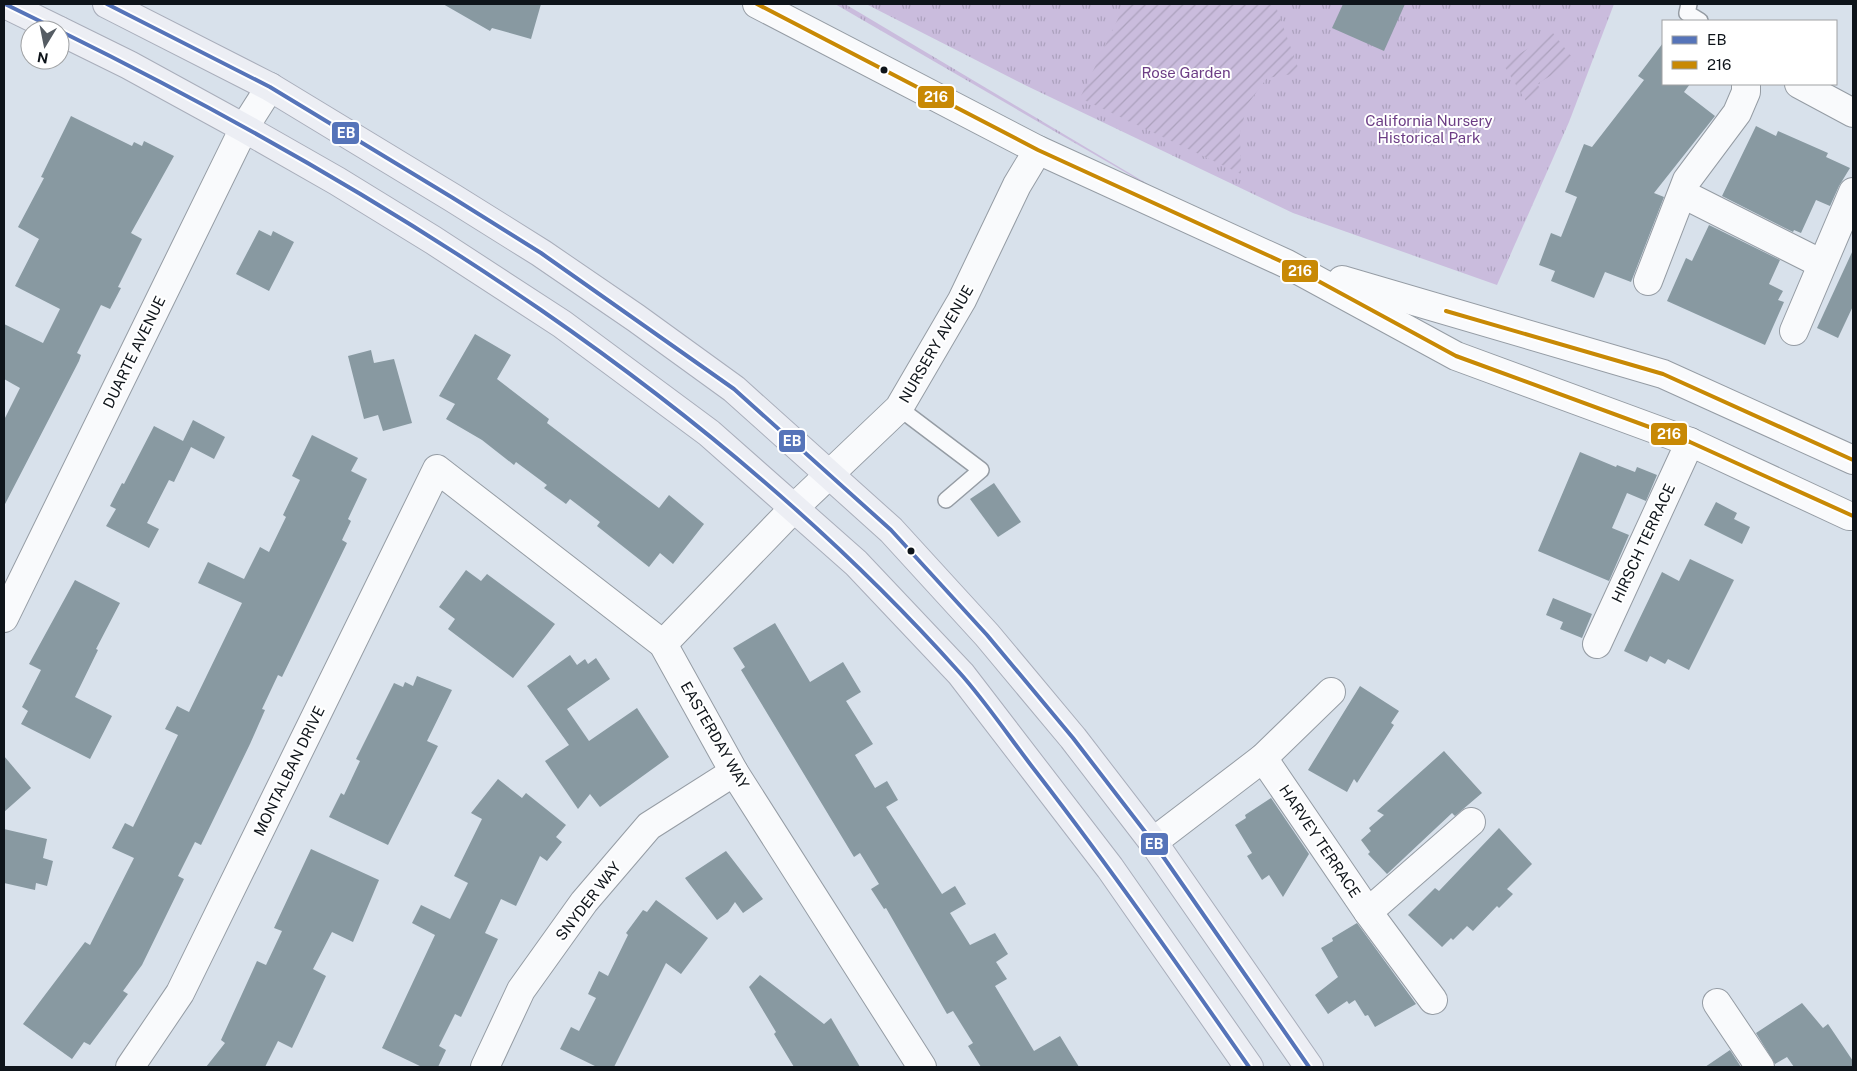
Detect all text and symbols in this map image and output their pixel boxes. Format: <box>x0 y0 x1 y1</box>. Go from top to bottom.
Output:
north arrow <box>20 20 70 70</box>
legend <box>1662 20 1837 85</box>
text: EB <box>1707 31 1726 48</box>
text: N <box>36 49 50 67</box>
text: 216 <box>1707 56 1731 73</box>
park label: Rose Garden <box>1141 64 1231 81</box>
unlabelled marker <box>879 65 889 75</box>
line badge: 216 <box>917 85 955 109</box>
text: 216 <box>924 89 948 105</box>
park label: California Nursery Historical Park <box>1365 112 1493 146</box>
line badge: EB <box>331 121 360 145</box>
text: EB <box>337 125 355 141</box>
line badge: 216 <box>1281 259 1319 283</box>
text: 216 <box>1288 263 1312 279</box>
street label: NURSERY AVENUE <box>895 282 977 406</box>
street label: DUARTE AVENUE <box>100 293 168 411</box>
line badge: 216 <box>1650 422 1688 446</box>
text: 216 <box>1657 426 1681 442</box>
line badge: EB <box>778 429 806 453</box>
text: EB <box>783 433 801 449</box>
street label: HIRSCH TERRACE <box>1608 481 1678 605</box>
unlabelled marker <box>906 546 916 556</box>
street label: EASTERDAY WAY <box>677 678 753 792</box>
street label: MONTALBAN DRIVE <box>250 703 328 839</box>
street label: HARVEY TERRACE <box>1276 781 1364 901</box>
line badge: EB <box>1140 832 1169 856</box>
text: EB <box>1145 836 1163 852</box>
street label: SNYDER WAY <box>552 858 624 944</box>

